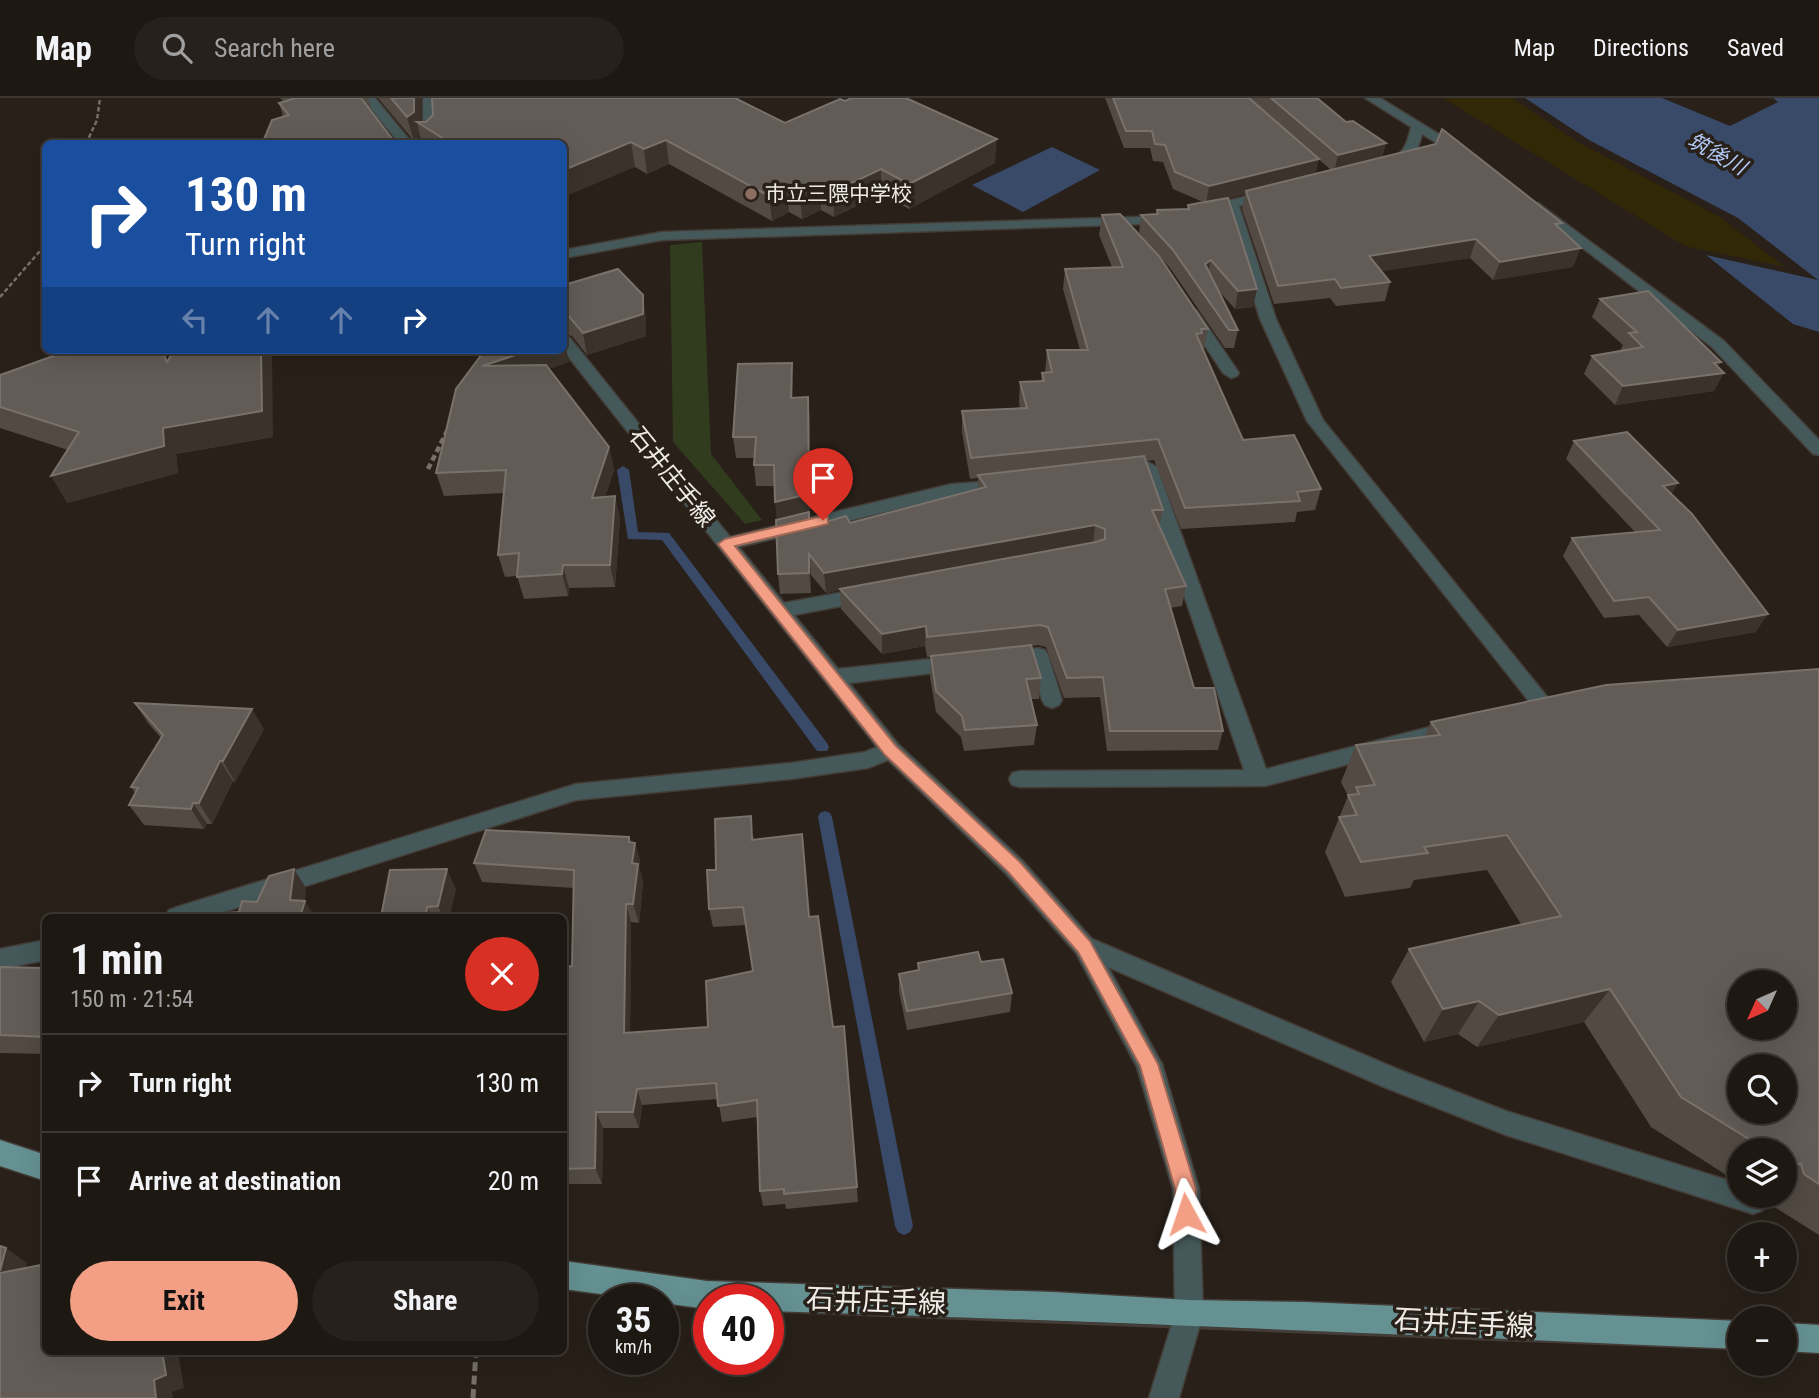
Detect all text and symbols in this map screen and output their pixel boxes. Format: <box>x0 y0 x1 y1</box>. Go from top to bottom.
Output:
search box <box>134 17 624 80</box>
text: Map <box>35 29 92 68</box>
icon: search <box>158 29 196 67</box>
text: Search here <box>214 33 335 63</box>
text: Map <box>1514 34 1555 62</box>
text: Directions <box>1593 34 1689 62</box>
text: Saved <box>1727 34 1784 62</box>
water label: 筑後川 <box>1684 128 1752 181</box>
text: 130 m <box>185 166 307 223</box>
icon: right <box>70 168 161 259</box>
place label: 市立三隈中学校 <box>765 182 912 206</box>
marker: 市立三隈中学校 <box>743 186 759 202</box>
text: Turn right <box>185 225 306 263</box>
icon: left <box>176 301 214 339</box>
icon: ahead <box>249 301 287 339</box>
icon: ahead <box>322 301 360 339</box>
icon: right <box>395 301 433 339</box>
street label: 石井庄手線 <box>623 422 721 532</box>
pin <box>793 448 853 520</box>
icon: arrive <box>804 459 842 497</box>
text: 1 min <box>70 935 163 984</box>
button: close <box>465 937 539 1011</box>
north arrow <box>1727 970 1797 1040</box>
map controls <box>1727 970 1797 1376</box>
text: 150 m · 21:54 <box>70 986 194 1013</box>
button: search <box>1727 1054 1797 1124</box>
icon: right <box>70 1064 108 1102</box>
text: Turn right <box>129 1068 231 1098</box>
text: 130 m <box>475 1068 539 1098</box>
button: layers <box>1727 1138 1797 1208</box>
icon: arrive <box>70 1162 108 1200</box>
text: Arrive at destination <box>129 1166 341 1196</box>
text: 20 m <box>488 1166 539 1196</box>
position arrow <box>1149 1177 1223 1251</box>
button: + <box>1727 1222 1797 1292</box>
button: Exit <box>70 1261 298 1341</box>
button: Share <box>312 1261 539 1341</box>
street label: 石井庄手線 <box>805 1282 947 1320</box>
speed limit sign: 40 <box>693 1284 784 1375</box>
text: 35 <box>616 1300 651 1341</box>
street label: 石井庄手線 <box>1393 1303 1535 1343</box>
button: − <box>1727 1306 1797 1376</box>
text: km/h <box>615 1336 652 1357</box>

